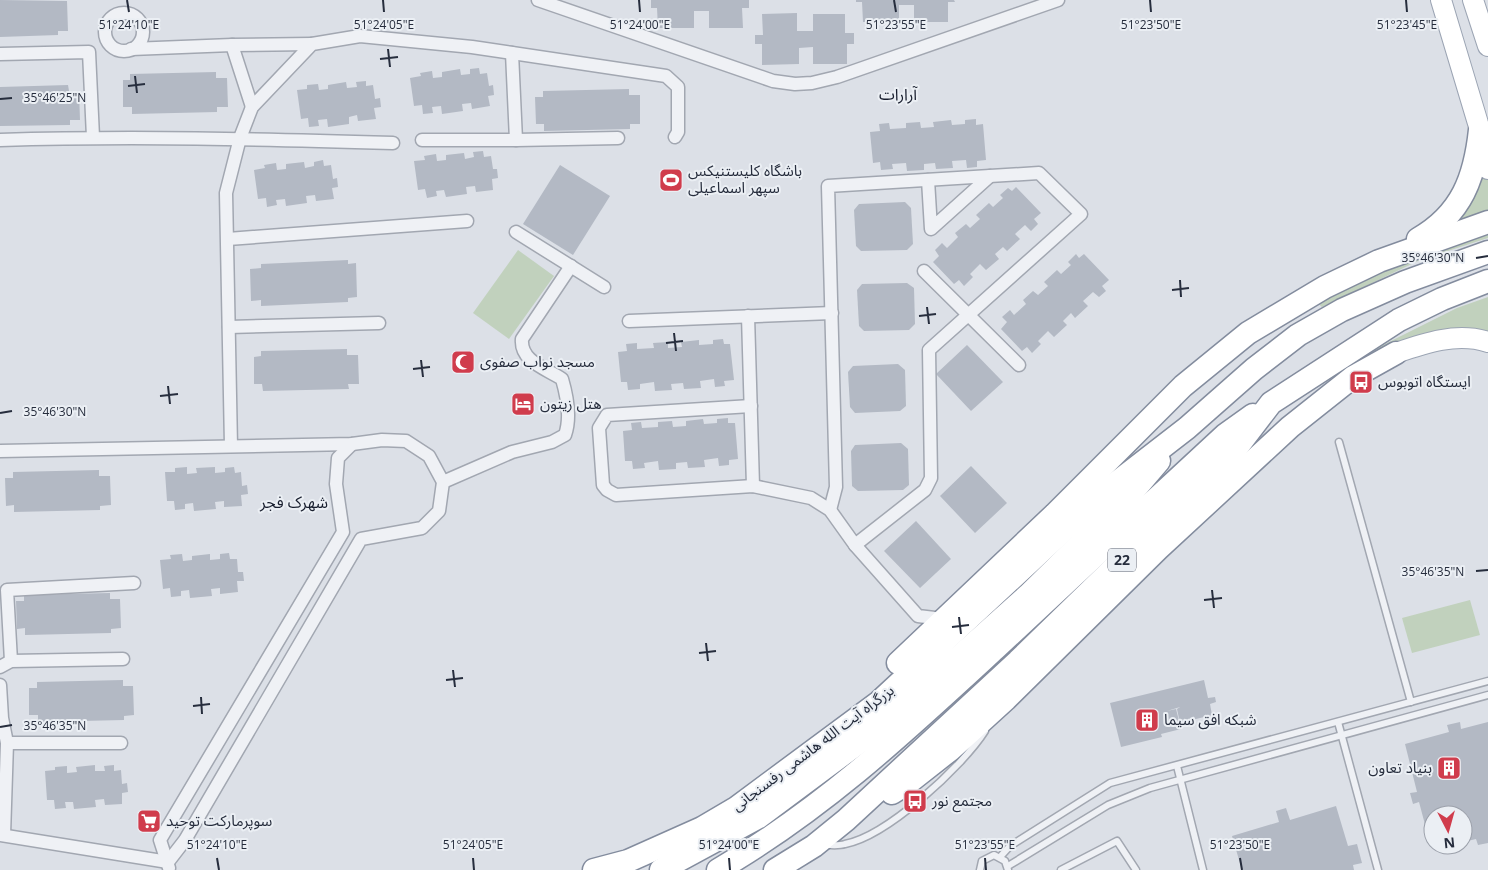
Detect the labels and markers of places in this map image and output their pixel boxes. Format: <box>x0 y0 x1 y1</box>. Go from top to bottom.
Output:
place label: باشگاه کلیستنیکس سپهر اسماعیلی <box>688 160 802 198</box>
sports icon: باشگاه کلیستنیکس سپهر اسماعیلی <box>658 167 684 193</box>
mosque icon: مسجد نواب صفوی <box>450 349 476 375</box>
place label: مسجد نواب صفوی <box>480 351 595 371</box>
bus stop icon: ایستگاه اتوبوس <box>1348 369 1374 395</box>
place label: ایستگاه اتوبوس <box>1378 371 1471 391</box>
hotel icon: هتل زیتون <box>510 391 536 417</box>
place label: هتل زیتون <box>540 393 602 413</box>
building icon: شبکه افق سیما <box>1134 707 1160 733</box>
place label: شبکه افق سیما <box>1164 709 1257 730</box>
building icon: بنیاد تعاون <box>1436 755 1462 781</box>
place label: بنیاد تعاون <box>1368 757 1432 777</box>
bus stop icon: مجتمع نور <box>902 788 928 814</box>
place label: مجتمع نور <box>931 790 992 813</box>
supermarket icon: سوپرمارکت توحید <box>136 808 162 834</box>
place label: سوپرمارکت توحید <box>166 810 272 831</box>

